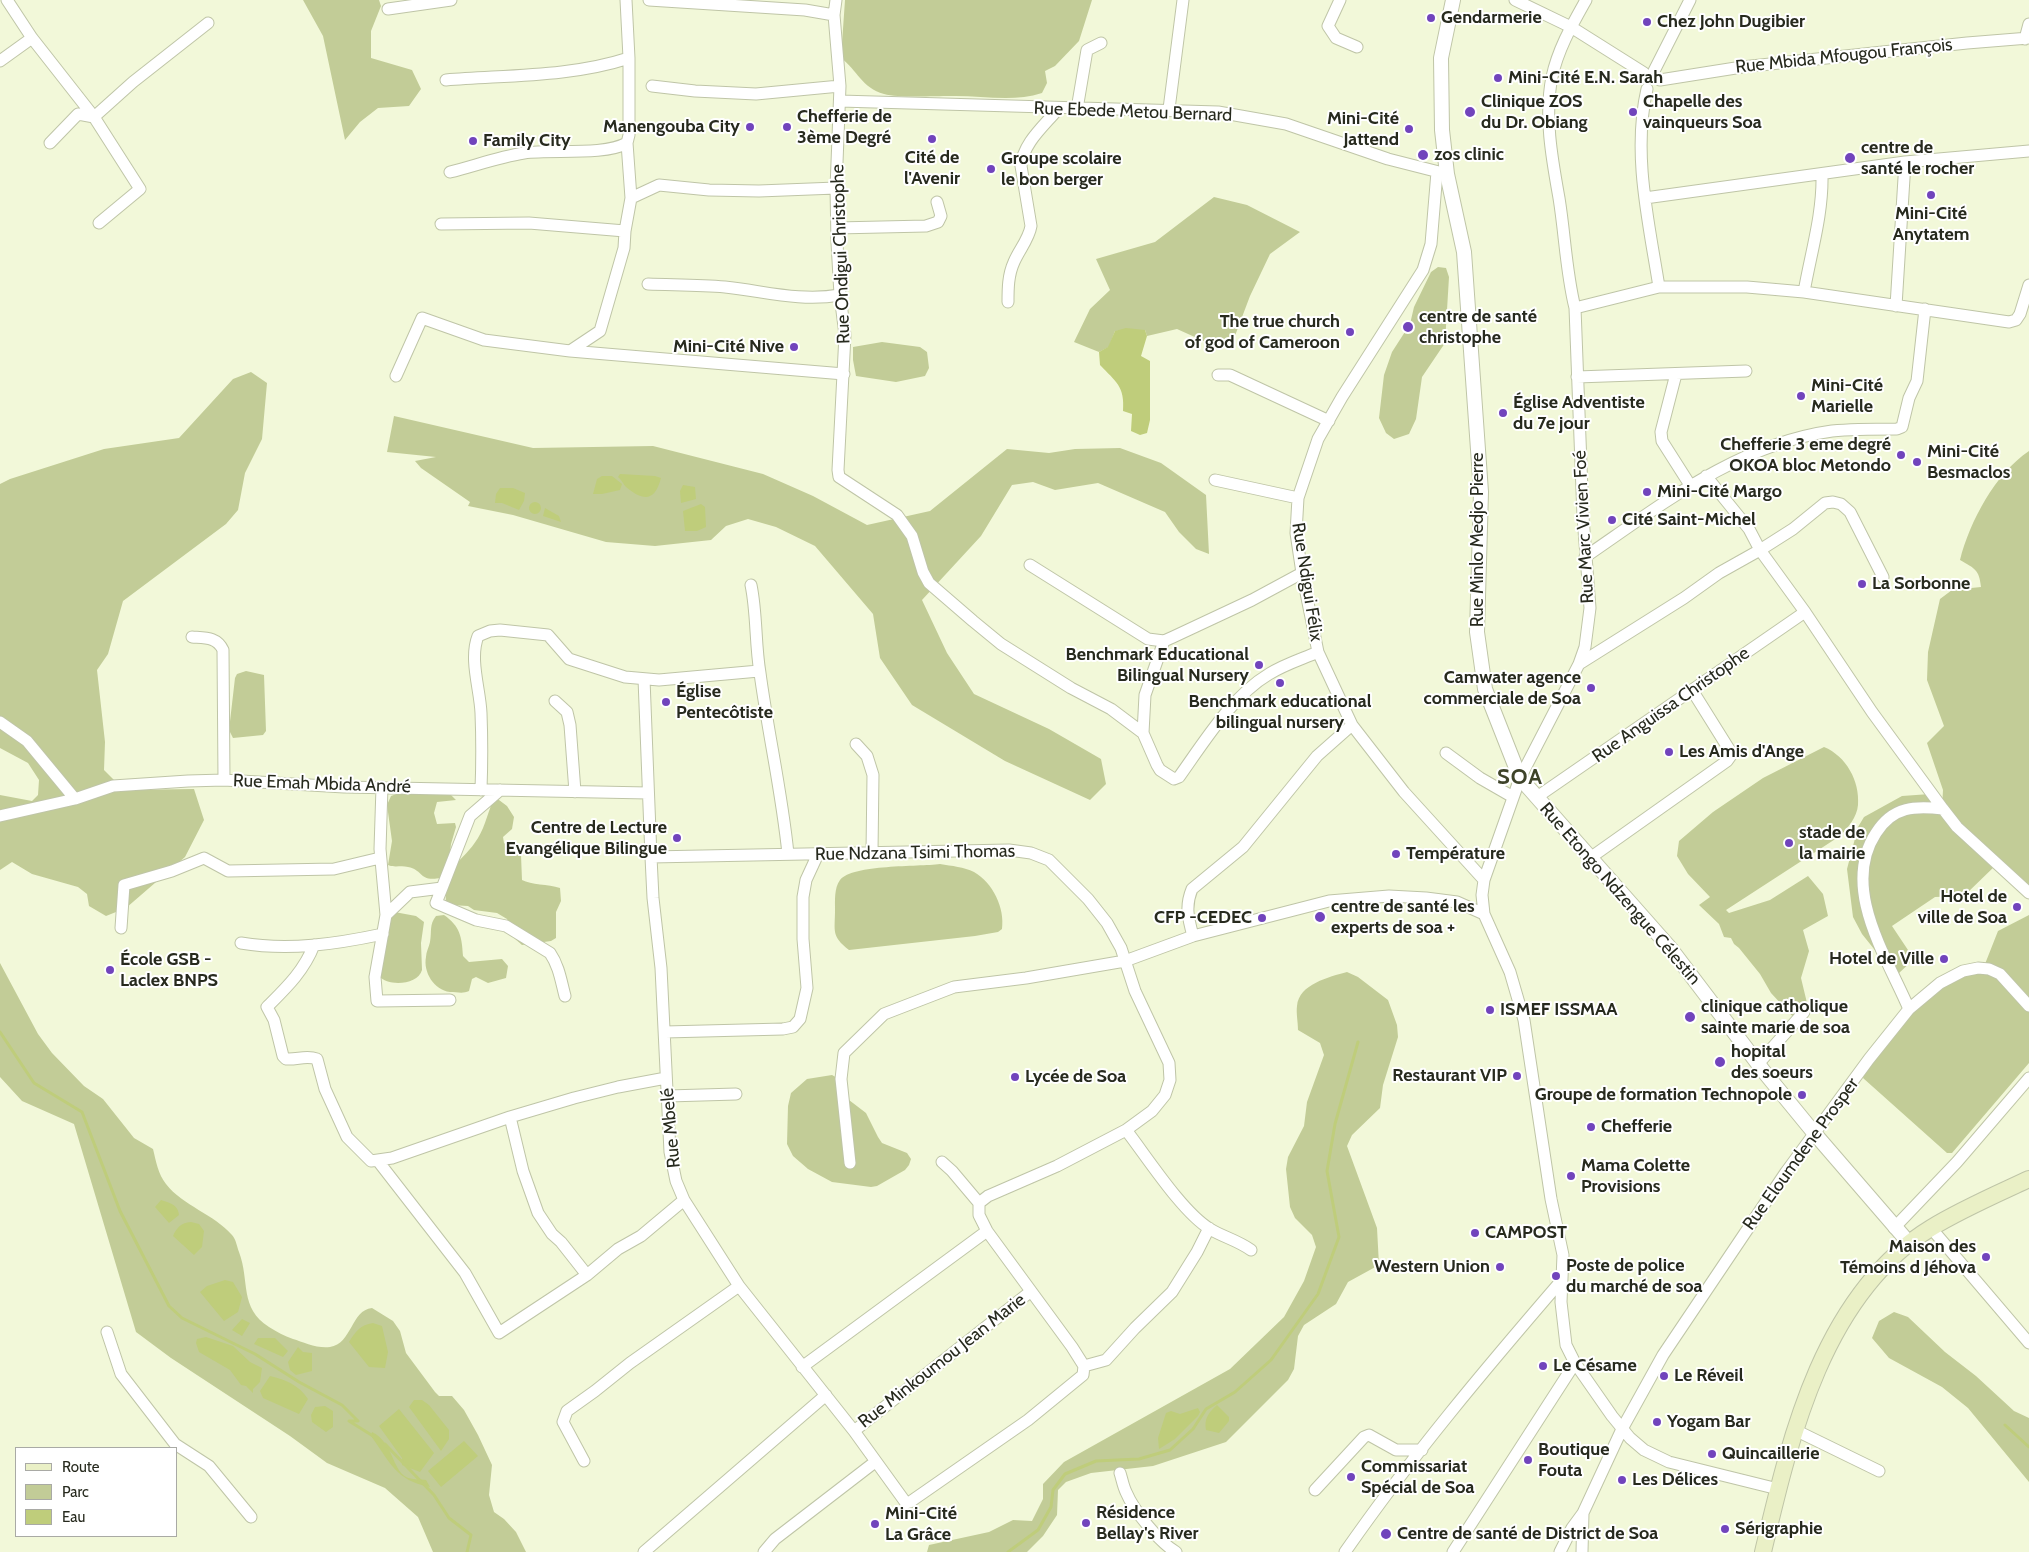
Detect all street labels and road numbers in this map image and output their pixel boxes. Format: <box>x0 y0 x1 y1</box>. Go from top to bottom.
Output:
street label: Rue Mbida Mfougou François <box>1734 34 1954 78</box>
street label: Rue Ebede Metou Bernard <box>1033 98 1233 126</box>
street label: Rue Ondigui Christophe <box>827 164 855 344</box>
street label: Rue Marc Vivien Foé <box>1569 450 1599 604</box>
street label: Rue Minlo Medjo Pierre <box>1467 453 1489 627</box>
street label: Rue Ndigui Félix <box>1287 521 1327 643</box>
street label: Rue Anguissa Christophe <box>1588 643 1754 767</box>
street label: Rue Emah Mbida André <box>233 770 411 798</box>
street label: Rue Etongo Ndzengue Célestin <box>1535 798 1705 990</box>
street label: Rue Ndzana Tsimi Thomas <box>815 840 1015 866</box>
street label: Rue Eloumdene Prosper <box>1738 1074 1864 1234</box>
street label: Rue Mbelé <box>657 1087 685 1169</box>
street label: Rue Minkoumou Jean Marie <box>854 1289 1030 1433</box>

